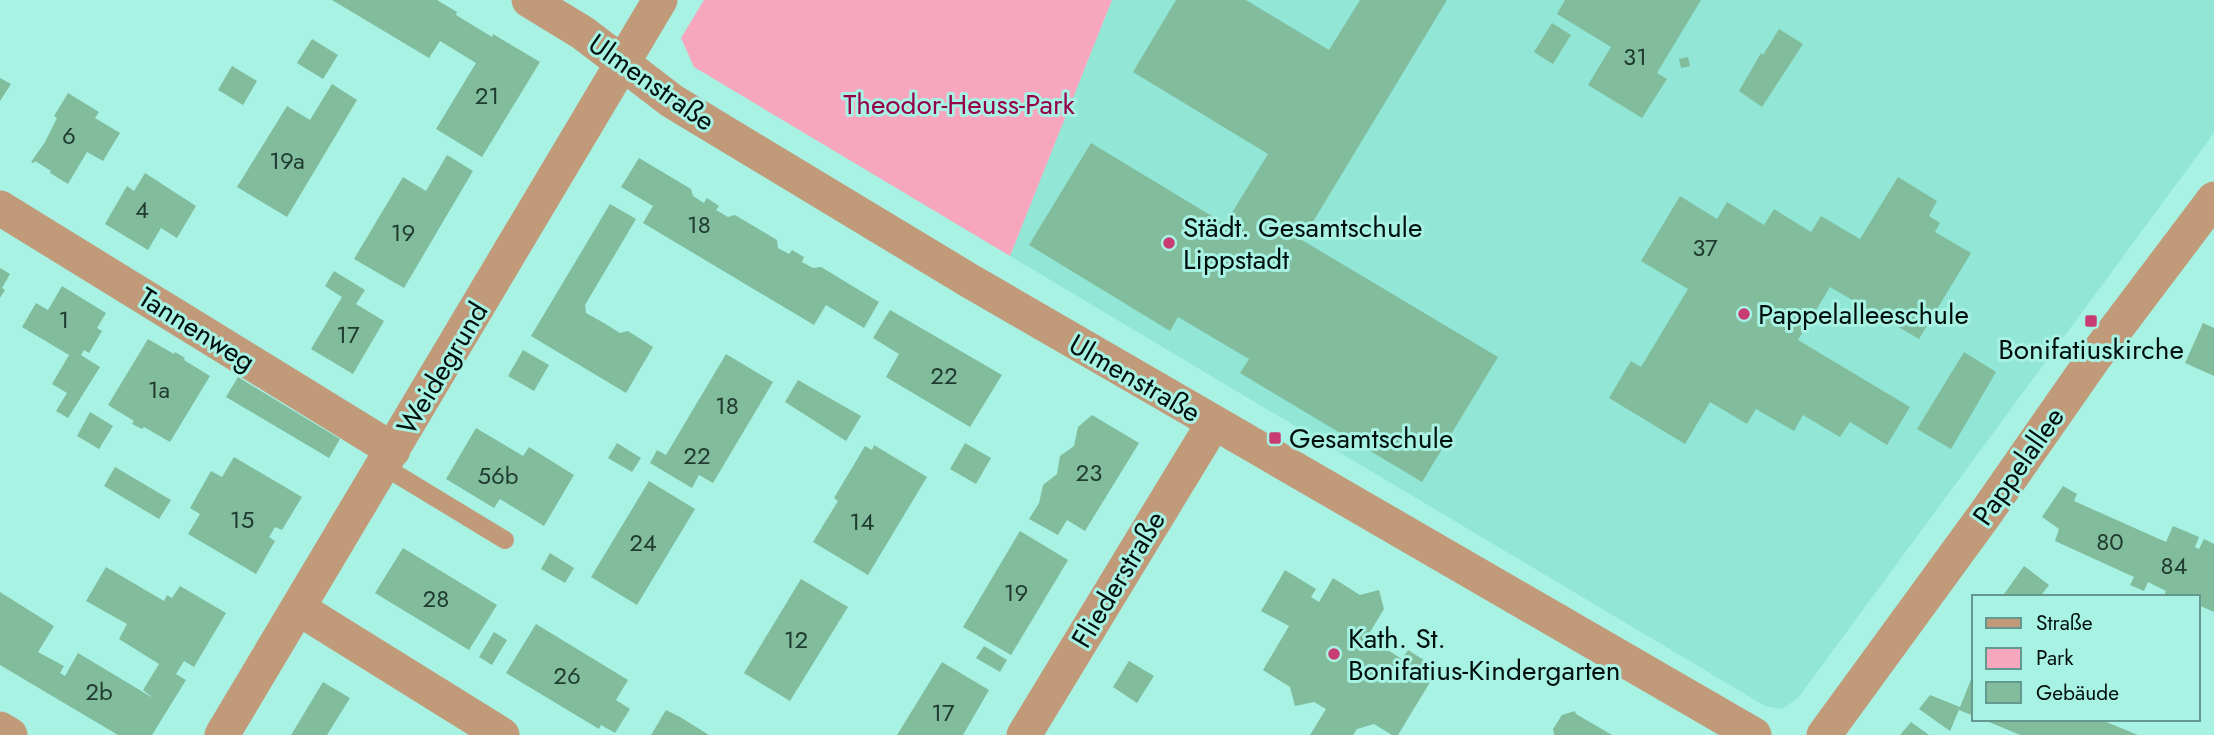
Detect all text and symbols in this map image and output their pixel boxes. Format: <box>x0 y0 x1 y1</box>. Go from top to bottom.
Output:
street label: Ulmenstraße <box>580 24 723 141</box>
house number: 31 <box>1623 39 1647 74</box>
house number: 21 <box>475 78 499 113</box>
park label: Theodor-Heuss-Park <box>843 84 1075 125</box>
house number: 6 <box>62 118 76 153</box>
house number: 19a <box>269 143 305 178</box>
house number: 4 <box>135 192 149 227</box>
house number: 18 <box>687 207 711 242</box>
place label: Städt. Gesamtschule Lippstadt <box>1183 207 1423 280</box>
house number: 19 <box>391 215 415 250</box>
house number: 37 <box>1692 230 1718 265</box>
marker: Städt. Gesamtschule Lippstadt <box>1161 235 1177 251</box>
street label: Tannenweg <box>130 277 263 382</box>
street label: Weidegrund <box>387 294 498 442</box>
place label: Pappelalleeschule <box>1758 294 1969 335</box>
house number: 1 <box>59 302 69 337</box>
marker: Pappelalleeschule <box>1736 306 1752 322</box>
marker: Bonifatiuskirche <box>2083 313 2099 329</box>
house number: 17 <box>336 317 360 352</box>
street label: Ulmenstraße <box>1061 324 1208 433</box>
place label: Bonifatiuskirche <box>1998 329 2184 370</box>
house number: 22 <box>930 358 958 393</box>
house number: 1a <box>148 372 170 407</box>
house number: 18 <box>715 388 739 423</box>
street label: Pappelallee <box>1963 399 2074 534</box>
place label: Gesamtschule <box>1289 418 1453 459</box>
marker: Gesamtschule <box>1267 430 1283 446</box>
house number: 22 <box>683 438 711 473</box>
house number: 23 <box>1076 455 1102 490</box>
house number: 56b <box>477 458 519 493</box>
house number: 15 <box>230 502 254 537</box>
street label: Fliederstraße <box>1061 503 1176 656</box>
house number: 14 <box>850 504 874 539</box>
house number: 80 <box>2096 524 2124 559</box>
house number: 24 <box>629 525 657 560</box>
house number: 84 <box>2160 548 2188 583</box>
house number: 19 <box>1004 575 1028 610</box>
house number: 28 <box>423 581 449 616</box>
legend <box>1972 595 2200 721</box>
text: Straße <box>2036 608 2093 638</box>
place label: Kath. St. Bonifatius-Kindergarten <box>1348 618 1620 691</box>
house number: 12 <box>784 622 808 657</box>
text: Park <box>2036 643 2074 673</box>
marker: Kath. St. Bonifatius-Kindergarten <box>1326 646 1342 662</box>
house number: 26 <box>553 658 581 693</box>
house number: 2b <box>85 674 113 709</box>
text: Gebäude <box>2036 678 2119 708</box>
house number: 17 <box>931 695 955 730</box>

